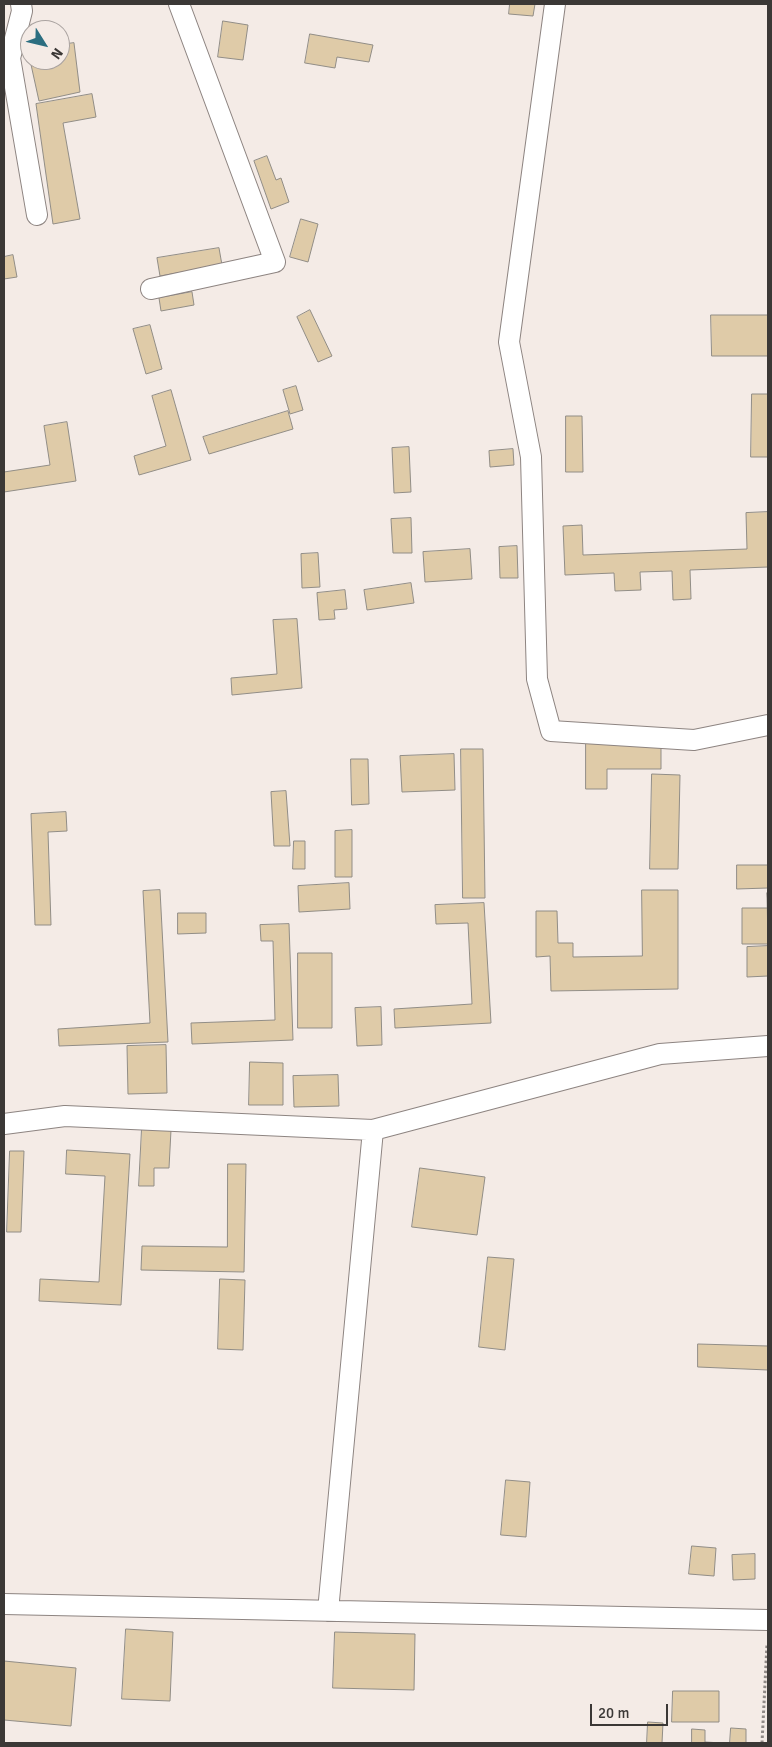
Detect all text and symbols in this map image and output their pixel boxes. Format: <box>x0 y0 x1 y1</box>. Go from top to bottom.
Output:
north arrow <box>20 20 70 70</box>
text: N <box>47 45 66 62</box>
scale bar <box>592 1694 670 1726</box>
text: 20 m <box>598 1704 629 1722</box>

